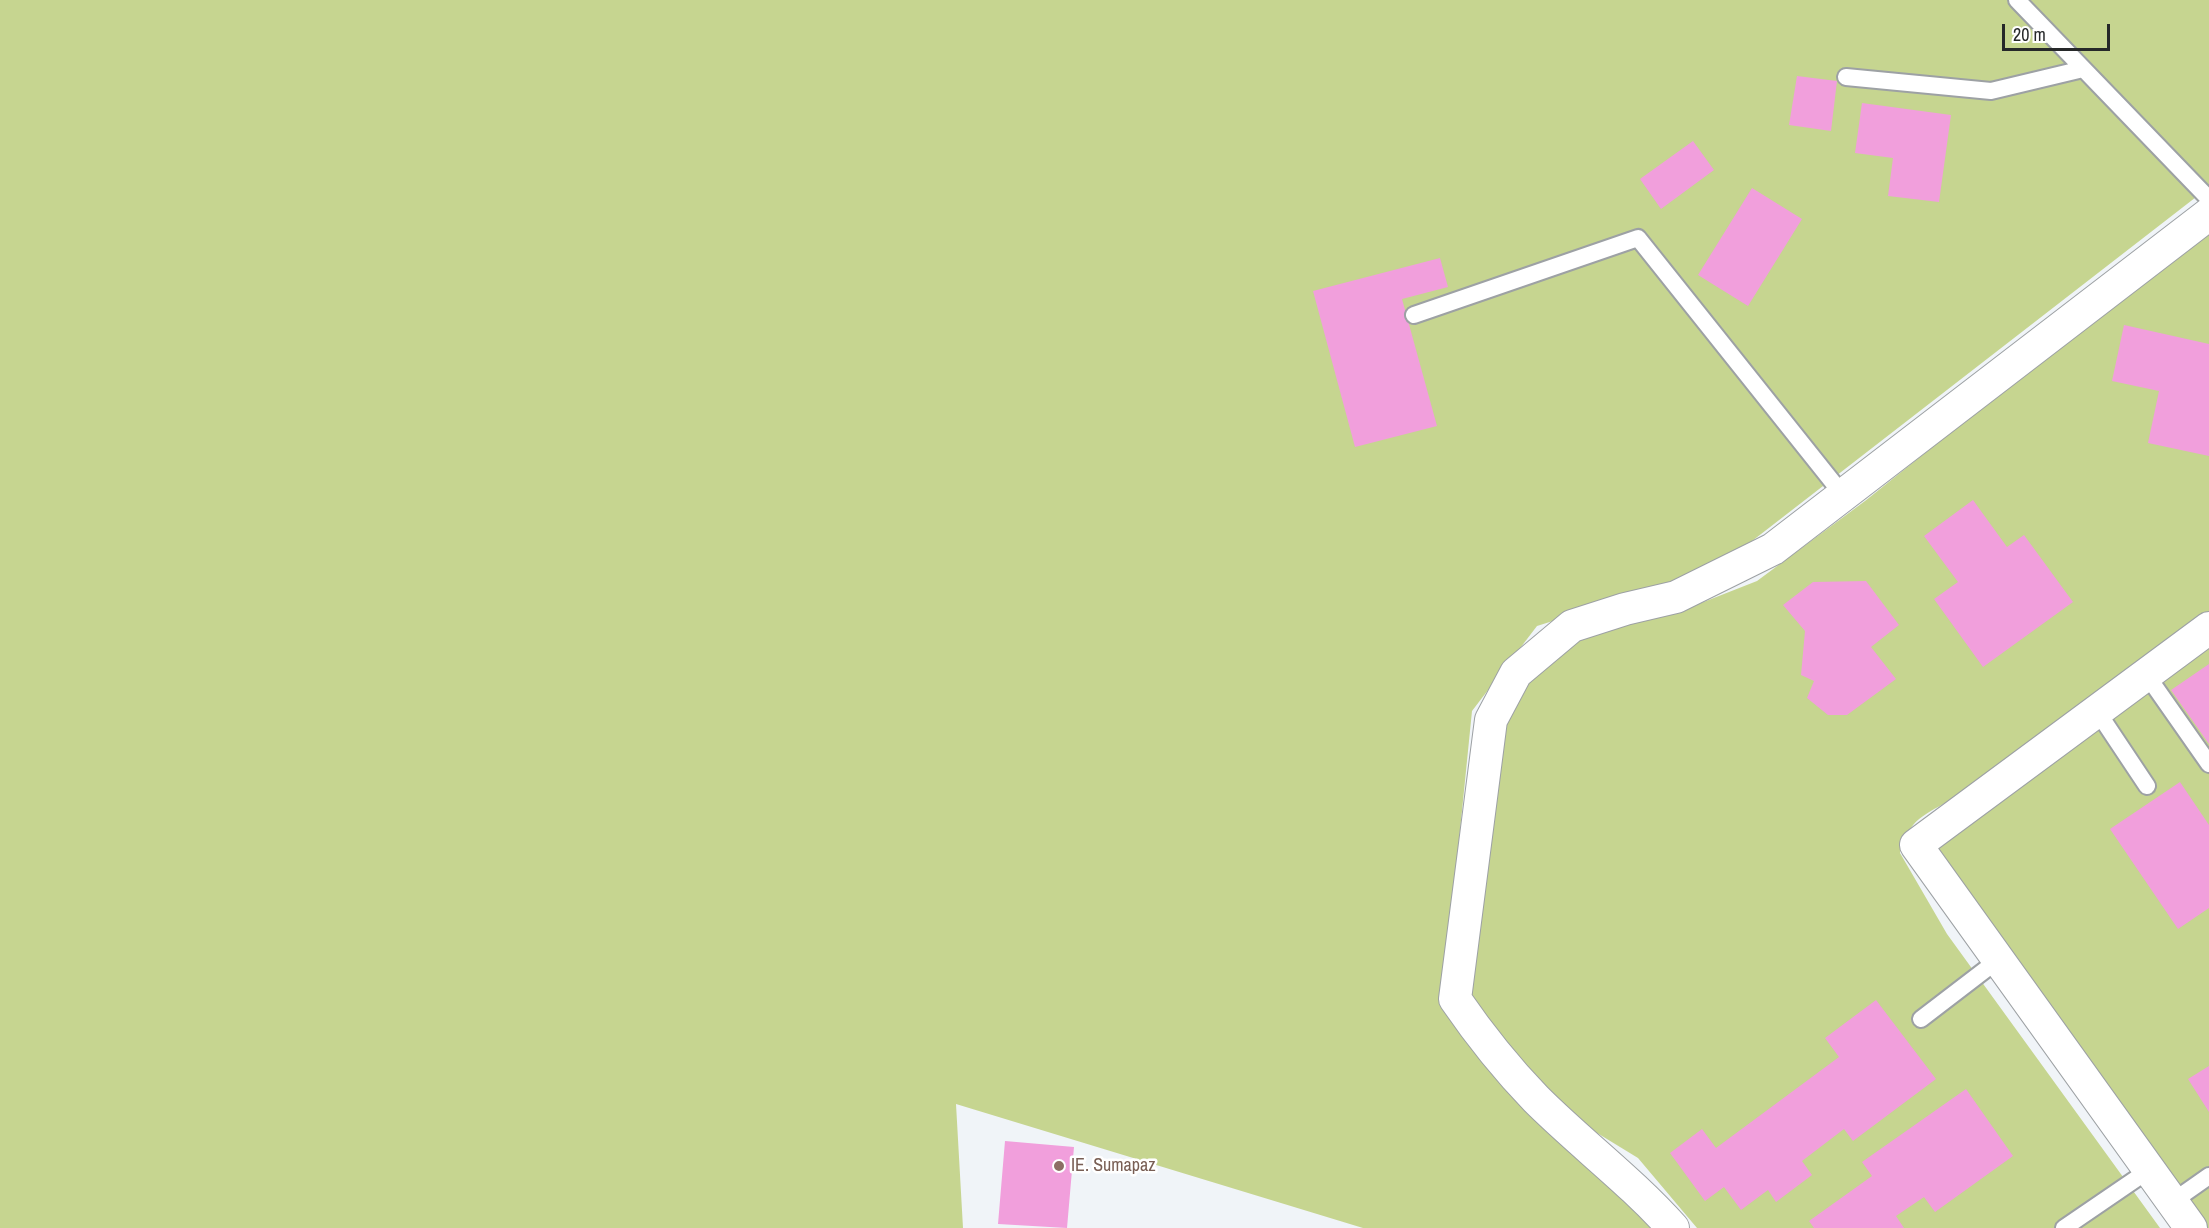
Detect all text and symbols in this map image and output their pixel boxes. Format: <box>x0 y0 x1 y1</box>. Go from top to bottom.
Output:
scale bar <box>2005 12 2113 50</box>
text: 20 m <box>2013 22 2046 47</box>
place label: IE. Sumapaz <box>1071 1155 1156 1177</box>
marker: IE. Sumapaz <box>1052 1159 1066 1173</box>

